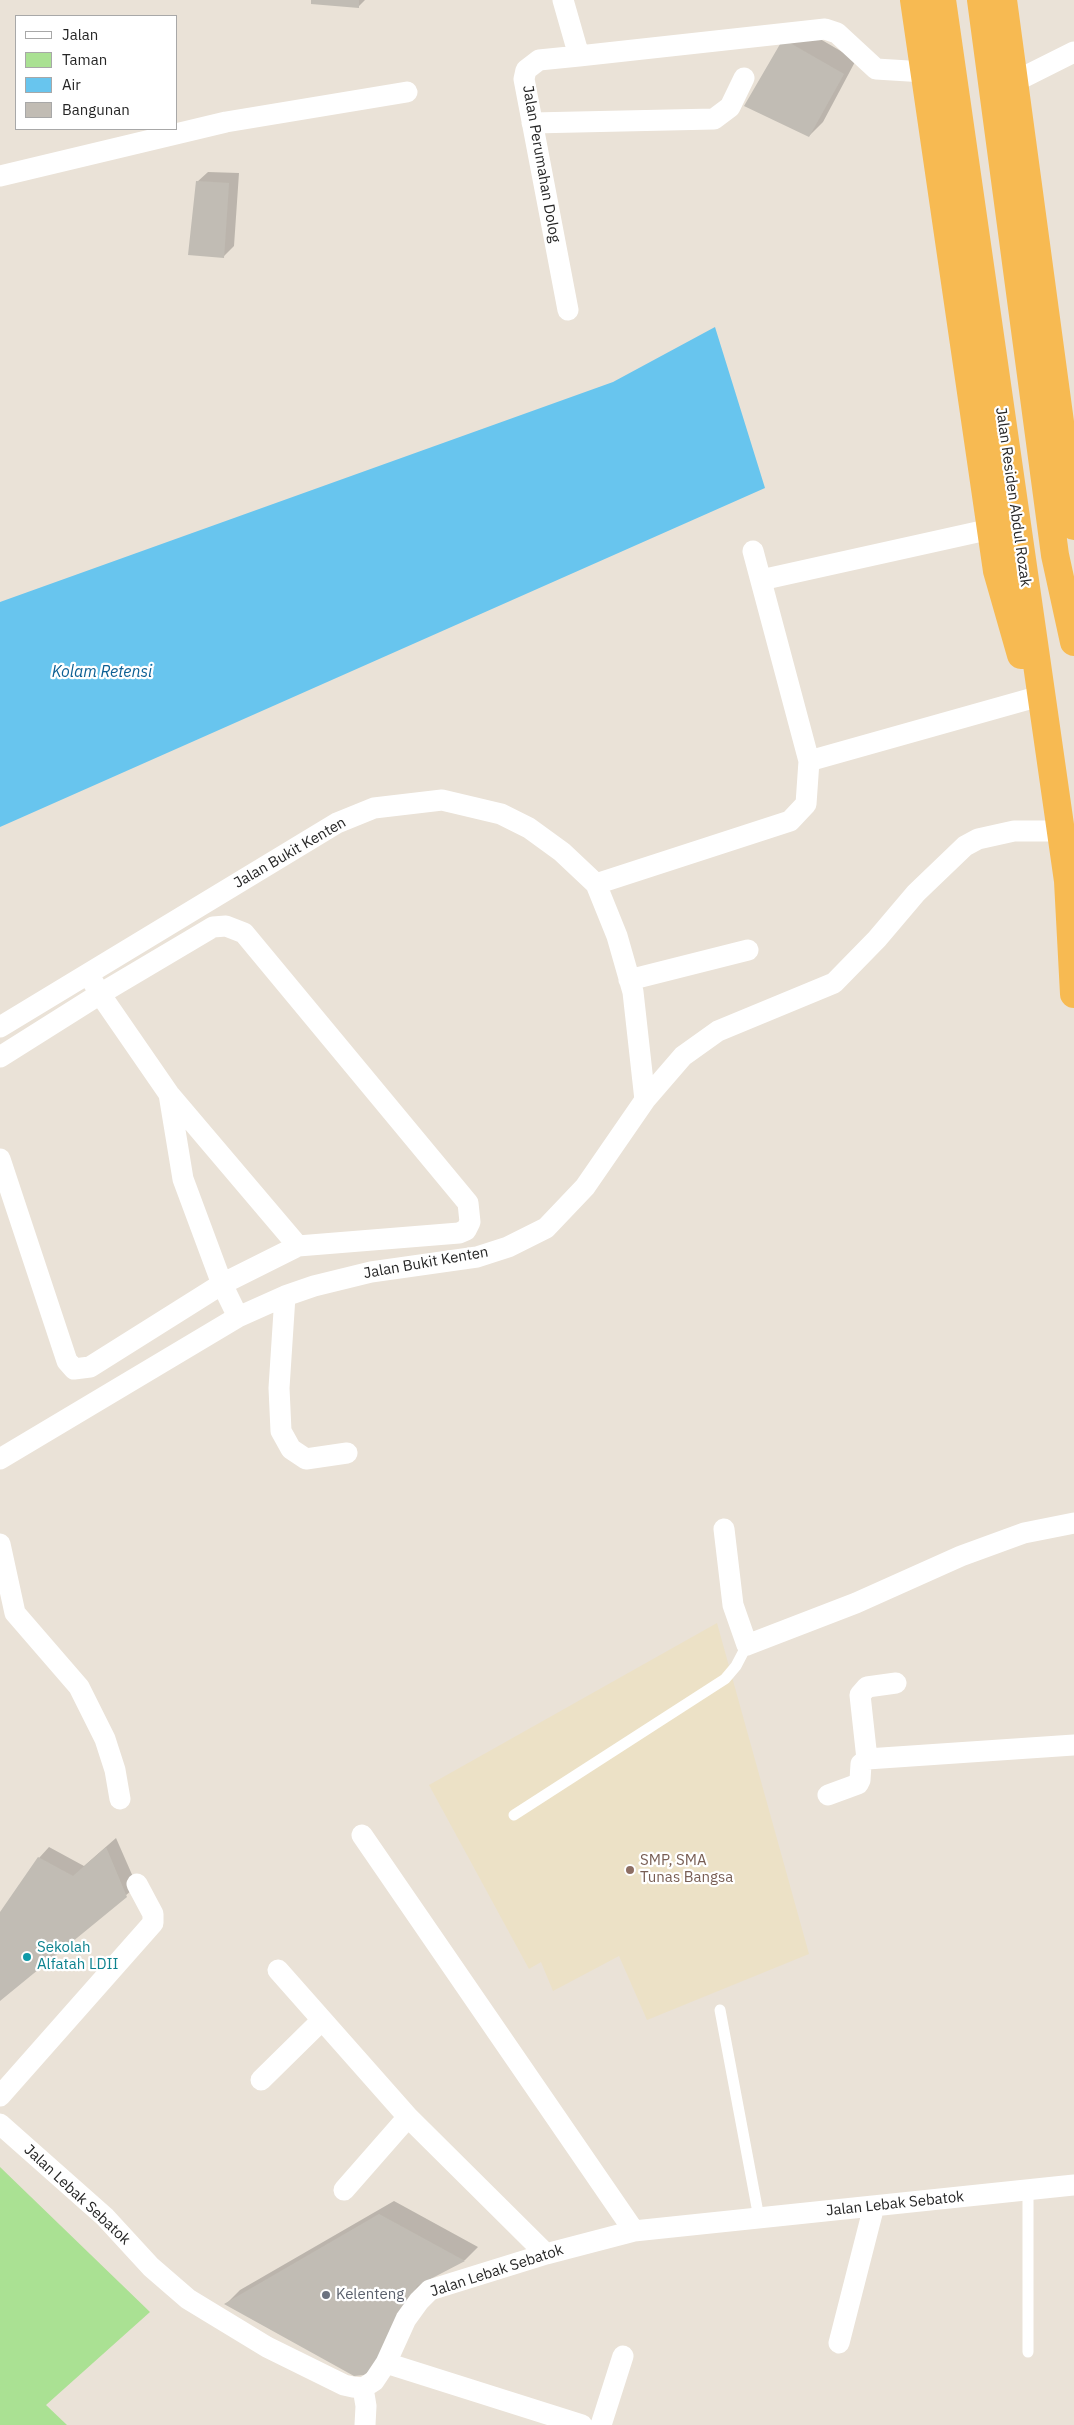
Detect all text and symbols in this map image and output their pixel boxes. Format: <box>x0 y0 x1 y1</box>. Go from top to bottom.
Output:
legend <box>15 15 178 130</box>
text: Jalan <box>62 25 98 44</box>
text: Taman <box>62 50 107 69</box>
text: Air <box>62 75 81 94</box>
street label: Jalan Perumahan Dolog <box>518 84 564 244</box>
text: Bangunan <box>62 100 130 119</box>
street label: Jalan Residen Abdul Rozak <box>991 406 1035 588</box>
water label: Kolam Retensi <box>52 662 152 682</box>
street label: Jalan Bukit Kenten <box>231 814 349 892</box>
street label: Jalan Bukit Kenten <box>362 1243 490 1283</box>
place label: SMP, SMA Tunas Bangsa <box>640 1852 733 1887</box>
marker: SMP, SMA Tunas Bangsa <box>624 1864 636 1876</box>
place label: Sekolah Alfatah LDII <box>37 1939 118 1974</box>
marker: Sekolah Alfatah LDII <box>21 1951 33 1963</box>
street label: Jalan Lebak Sebatok <box>20 2141 134 2249</box>
street label: Jalan Lebak Sebatok <box>825 2188 965 2220</box>
street label: Jalan Lebak Sebatok <box>428 2241 566 2301</box>
place label: Kelenteng <box>336 2286 404 2304</box>
marker: Kelenteng <box>320 2289 332 2301</box>

